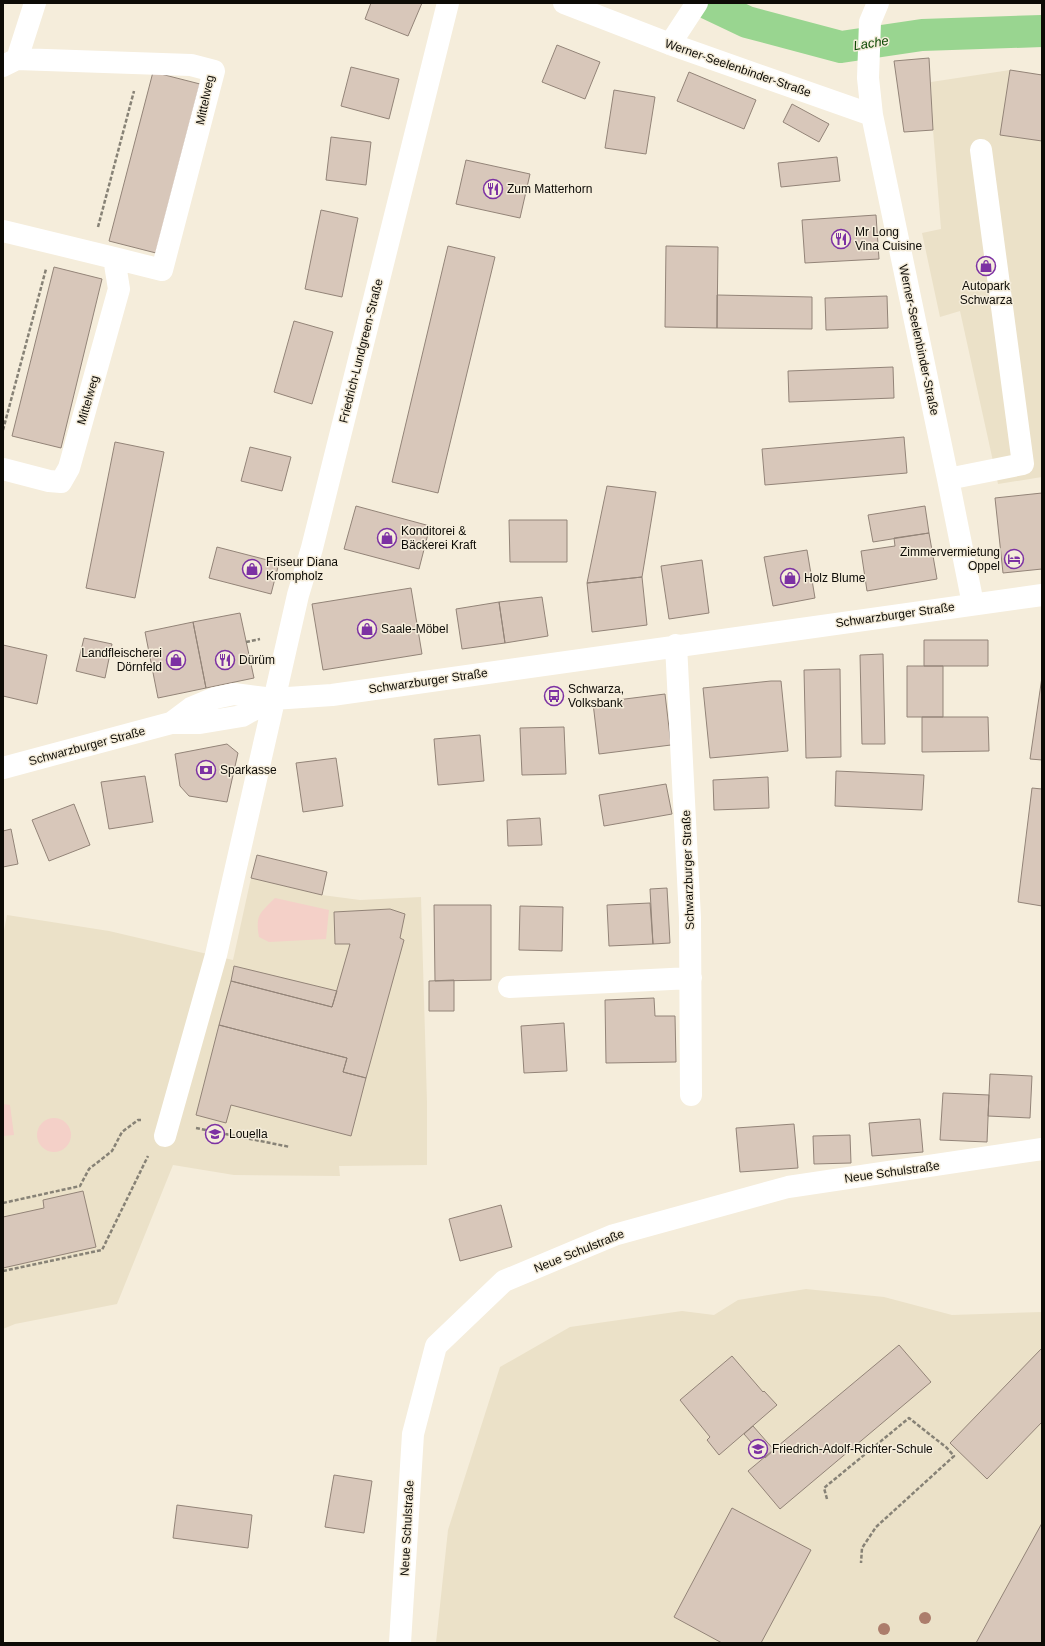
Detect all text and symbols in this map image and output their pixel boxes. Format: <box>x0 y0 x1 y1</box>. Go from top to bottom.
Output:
water label: Lache <box>852 33 890 53</box>
street label: Werner-Seelenbinder-Straße <box>663 36 813 100</box>
street label: Mittelweg <box>193 74 217 126</box>
restaurant icon: Zum Matterhorn <box>482 178 504 200</box>
place label: Zum Matterhorn <box>507 182 592 196</box>
place label: Mr Long Vina Cuisine <box>855 225 922 253</box>
restaurant icon: Mr Long Vina Cuisine <box>830 228 852 250</box>
shop icon: Autopark Schwarza <box>975 255 997 277</box>
street label: Werner-Seelenbinder-Straße <box>896 263 942 417</box>
street label: Friedrich-Lundgreen-Straße <box>336 277 386 425</box>
place label: Autopark Schwarza <box>960 279 1013 307</box>
street label: Mittelweg <box>74 374 102 426</box>
place label: Konditorei & Bäckerei Kraft <box>401 524 477 552</box>
shop icon: Konditorei & Bäckerei Kraft <box>376 527 398 549</box>
place label: Zimmervermietung Oppel <box>900 545 1000 573</box>
hotel icon: Zimmervermietung Oppel <box>1003 548 1025 570</box>
place label: Friseur Diana Krompholz <box>266 555 338 583</box>
shop icon: Friseur Diana Krompholz <box>241 558 263 580</box>
shop icon: Holz Blume <box>779 567 801 589</box>
place label: Holz Blume <box>804 571 866 585</box>
street label: Schwarzburger Straße <box>835 600 956 630</box>
shop icon: Saale-Möbel <box>356 618 378 640</box>
place label: Saale-Möbel <box>381 622 448 636</box>
place label: Landfleischerei Dörnfeld <box>81 646 162 674</box>
shop icon: Landfleischerei Dörnfeld <box>165 649 187 671</box>
restaurant icon: Dürüm <box>214 649 236 671</box>
place label: Dürüm <box>239 653 275 667</box>
street label: Schwarzburger Straße <box>368 666 489 696</box>
place label: Schwarza, Volksbank <box>568 682 624 710</box>
bus stop icon: Schwarza, Volksbank <box>543 685 565 707</box>
street label: Schwarzburger Straße <box>27 724 147 768</box>
bank icon: Sparkasse <box>195 759 217 781</box>
place label: Sparkasse <box>220 763 277 777</box>
street label: Schwarzburger Straße <box>679 809 697 930</box>
school or university icon: Louella <box>204 1123 226 1145</box>
place label: Louella <box>229 1127 268 1141</box>
street label: Neue Schulstraße <box>843 1158 941 1186</box>
street label: Neue Schulstraße <box>532 1226 626 1275</box>
school or university icon: Friedrich-Adolf-Richter-Schule <box>747 1438 769 1460</box>
place label: Friedrich-Adolf-Richter-Schule <box>772 1442 933 1456</box>
street label: Neue Schulstraße <box>397 1479 417 1576</box>

